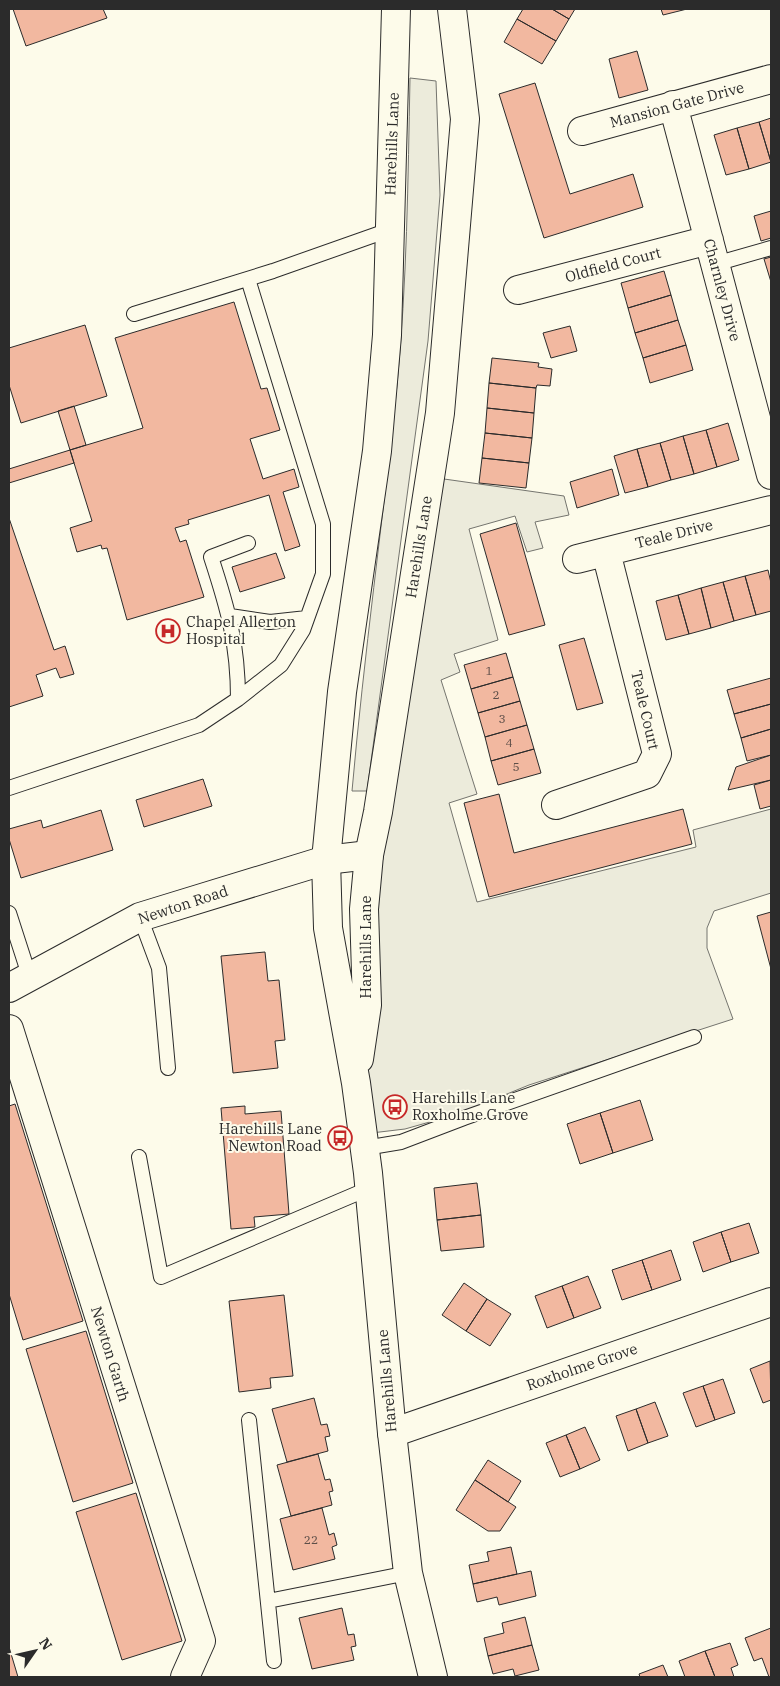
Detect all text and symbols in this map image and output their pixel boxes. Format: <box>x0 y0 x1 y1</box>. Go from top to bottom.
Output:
street label: Mansion Gate Drive <box>608 77 746 132</box>
street label: Harehills Lane <box>380 92 403 196</box>
street label: Charnley Drive <box>700 237 745 343</box>
street label: Oldfield Court <box>563 243 663 286</box>
street label: Harehills Lane <box>401 494 436 599</box>
street label: Teale Drive <box>633 515 715 552</box>
place label: Chapel Allerton Hospital <box>186 612 296 648</box>
hospital icon: Chapel Allerton Hospital <box>155 618 181 644</box>
house number: 1 <box>485 663 493 678</box>
street label: Teale Court <box>627 668 664 751</box>
house number: 2 <box>492 687 500 702</box>
house number: 3 <box>498 711 506 726</box>
house number: 4 <box>505 735 513 750</box>
house number: 5 <box>512 759 520 774</box>
street label: Newton Road <box>135 881 230 928</box>
street label: Harehills Lane <box>356 895 375 999</box>
place label: Harehills Lane Roxholme Grove <box>412 1088 528 1124</box>
bus stop icon: Harehills Lane Roxholme Grove <box>382 1094 408 1120</box>
place label: Harehills Lane Newton Road <box>219 1119 322 1155</box>
bus stop icon: Harehills Lane Newton Road <box>327 1125 353 1151</box>
street label: Newton Garth <box>87 1304 134 1404</box>
street label: Harehills Lane <box>373 1329 400 1433</box>
street label: Roxholme Grove <box>524 1339 640 1394</box>
house number: 22 <box>304 1532 318 1547</box>
north arrow <box>10 1626 60 1676</box>
text: N <box>35 1634 56 1653</box>

